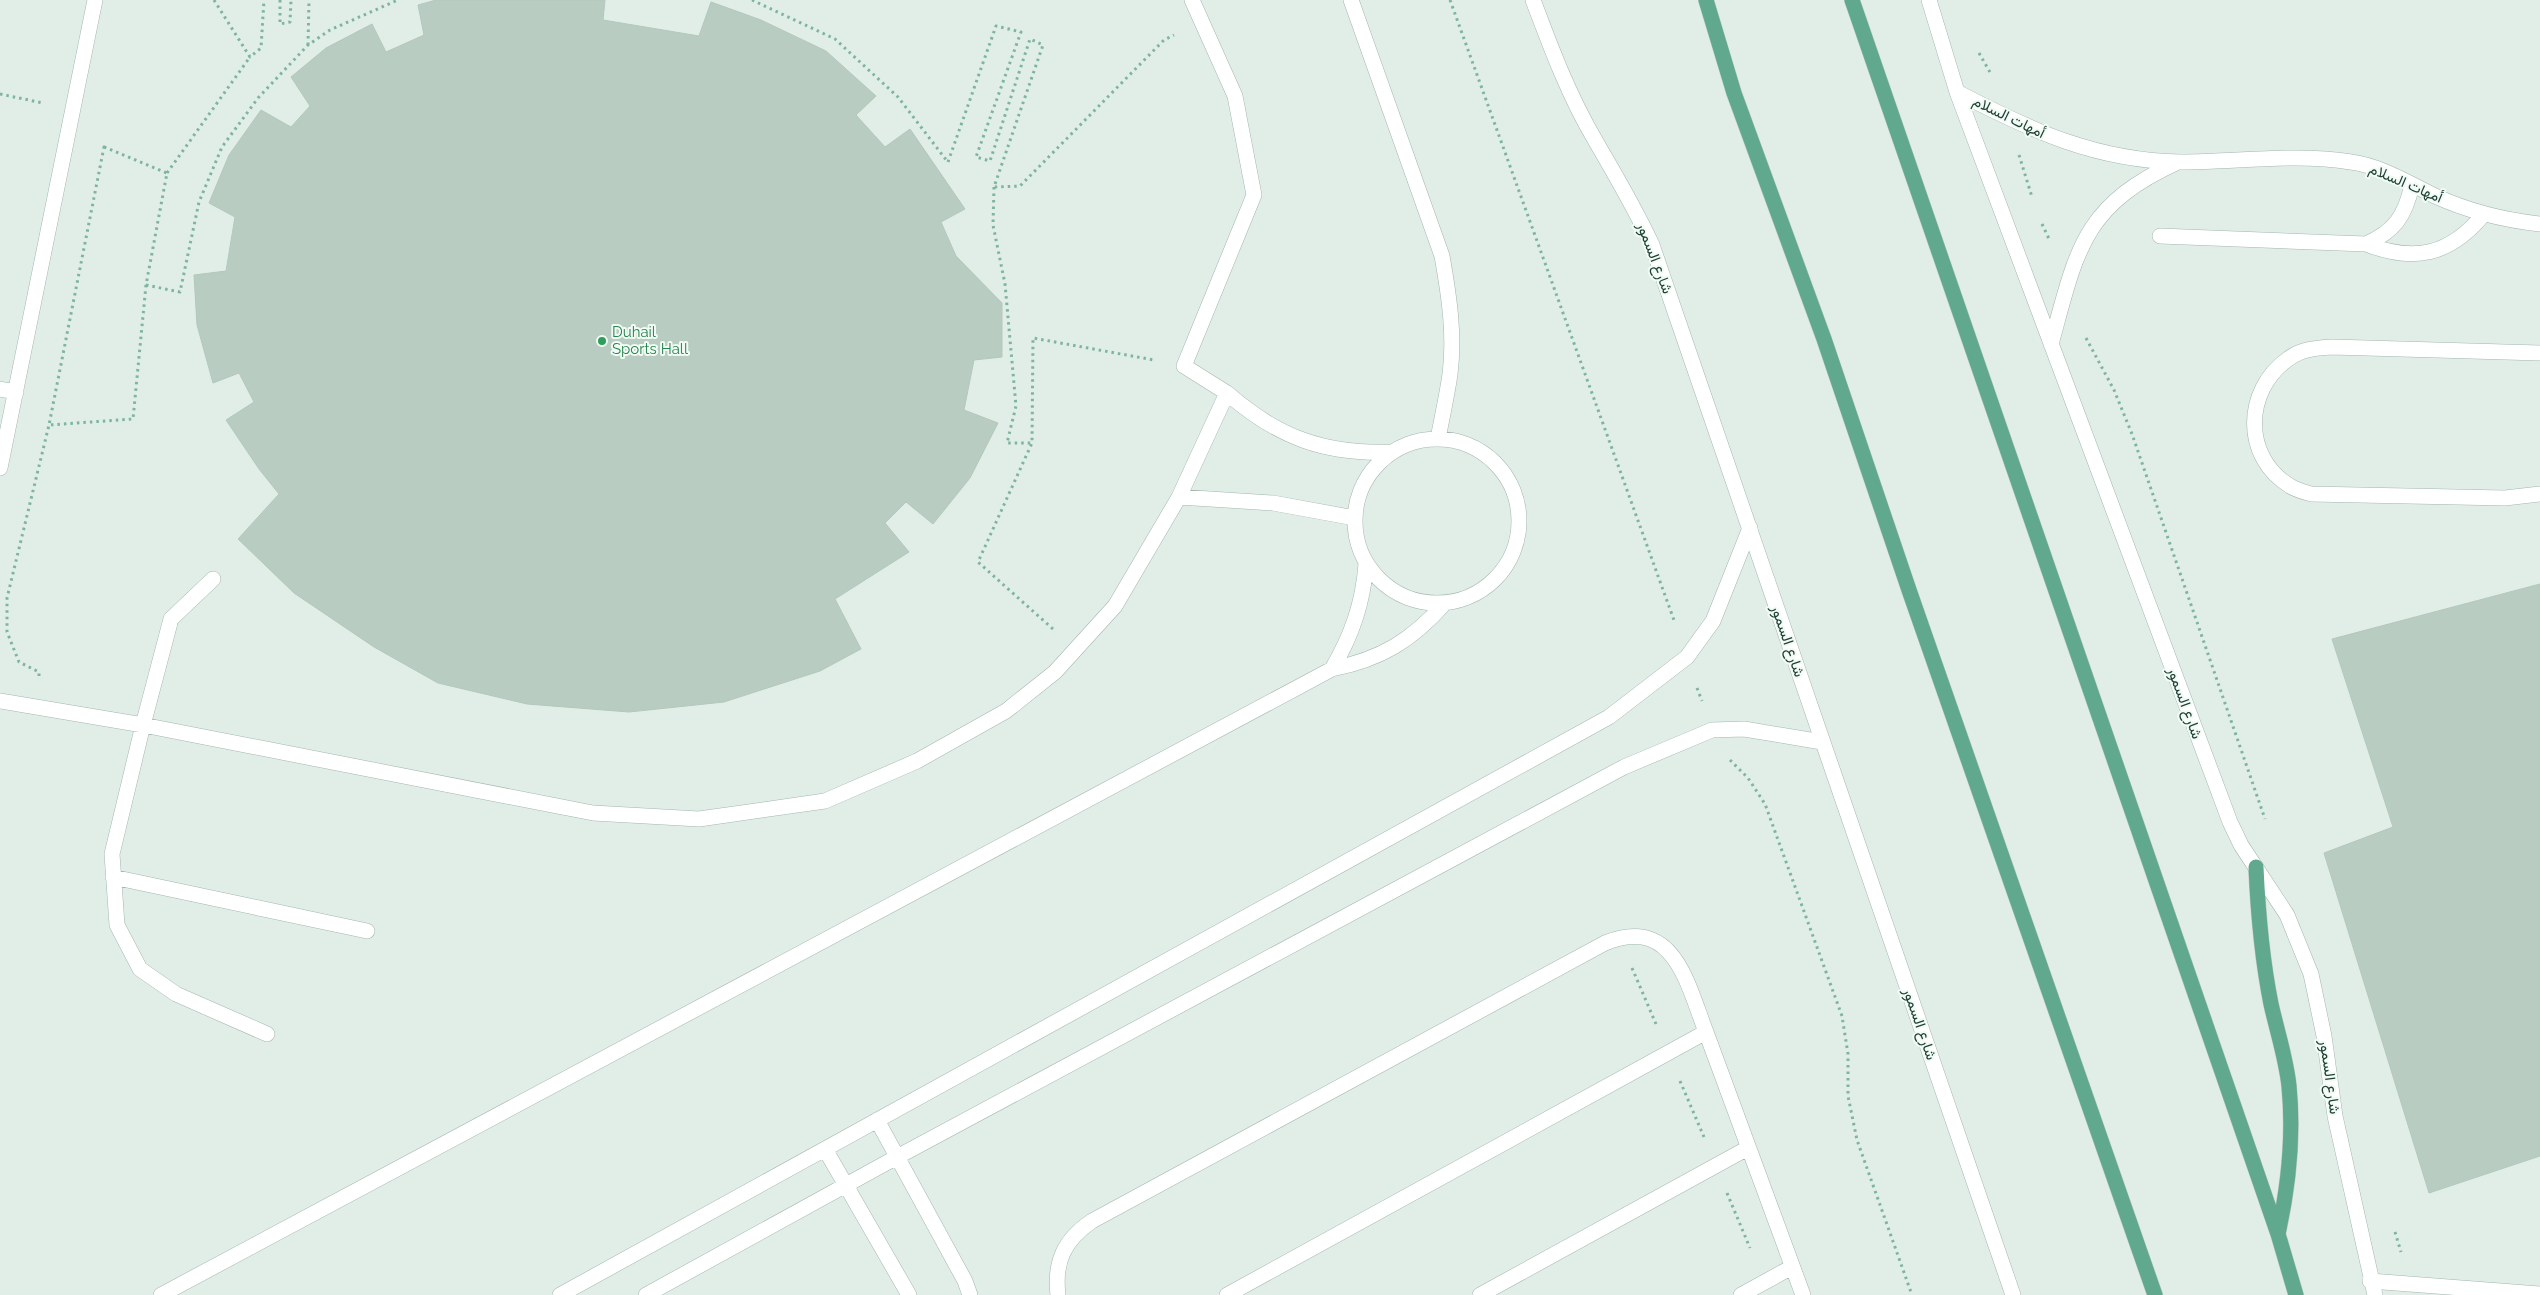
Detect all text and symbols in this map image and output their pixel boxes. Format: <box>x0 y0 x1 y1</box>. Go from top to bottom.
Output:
street label: أمهات السلام <box>1969 92 2049 143</box>
street label: أمهات السلام <box>2366 159 2446 208</box>
street label: شارع السمور <box>1631 219 1677 297</box>
place label: Duhail Sports Hall <box>612 323 689 358</box>
marker: Duhail Sports Hall <box>596 335 608 347</box>
street label: شارع السمور <box>1765 602 1809 680</box>
street label: شارع السمور <box>2162 664 2206 742</box>
street label: شارع السمور <box>1897 985 1941 1063</box>
street label: شارع السمور <box>2314 1038 2344 1116</box>

